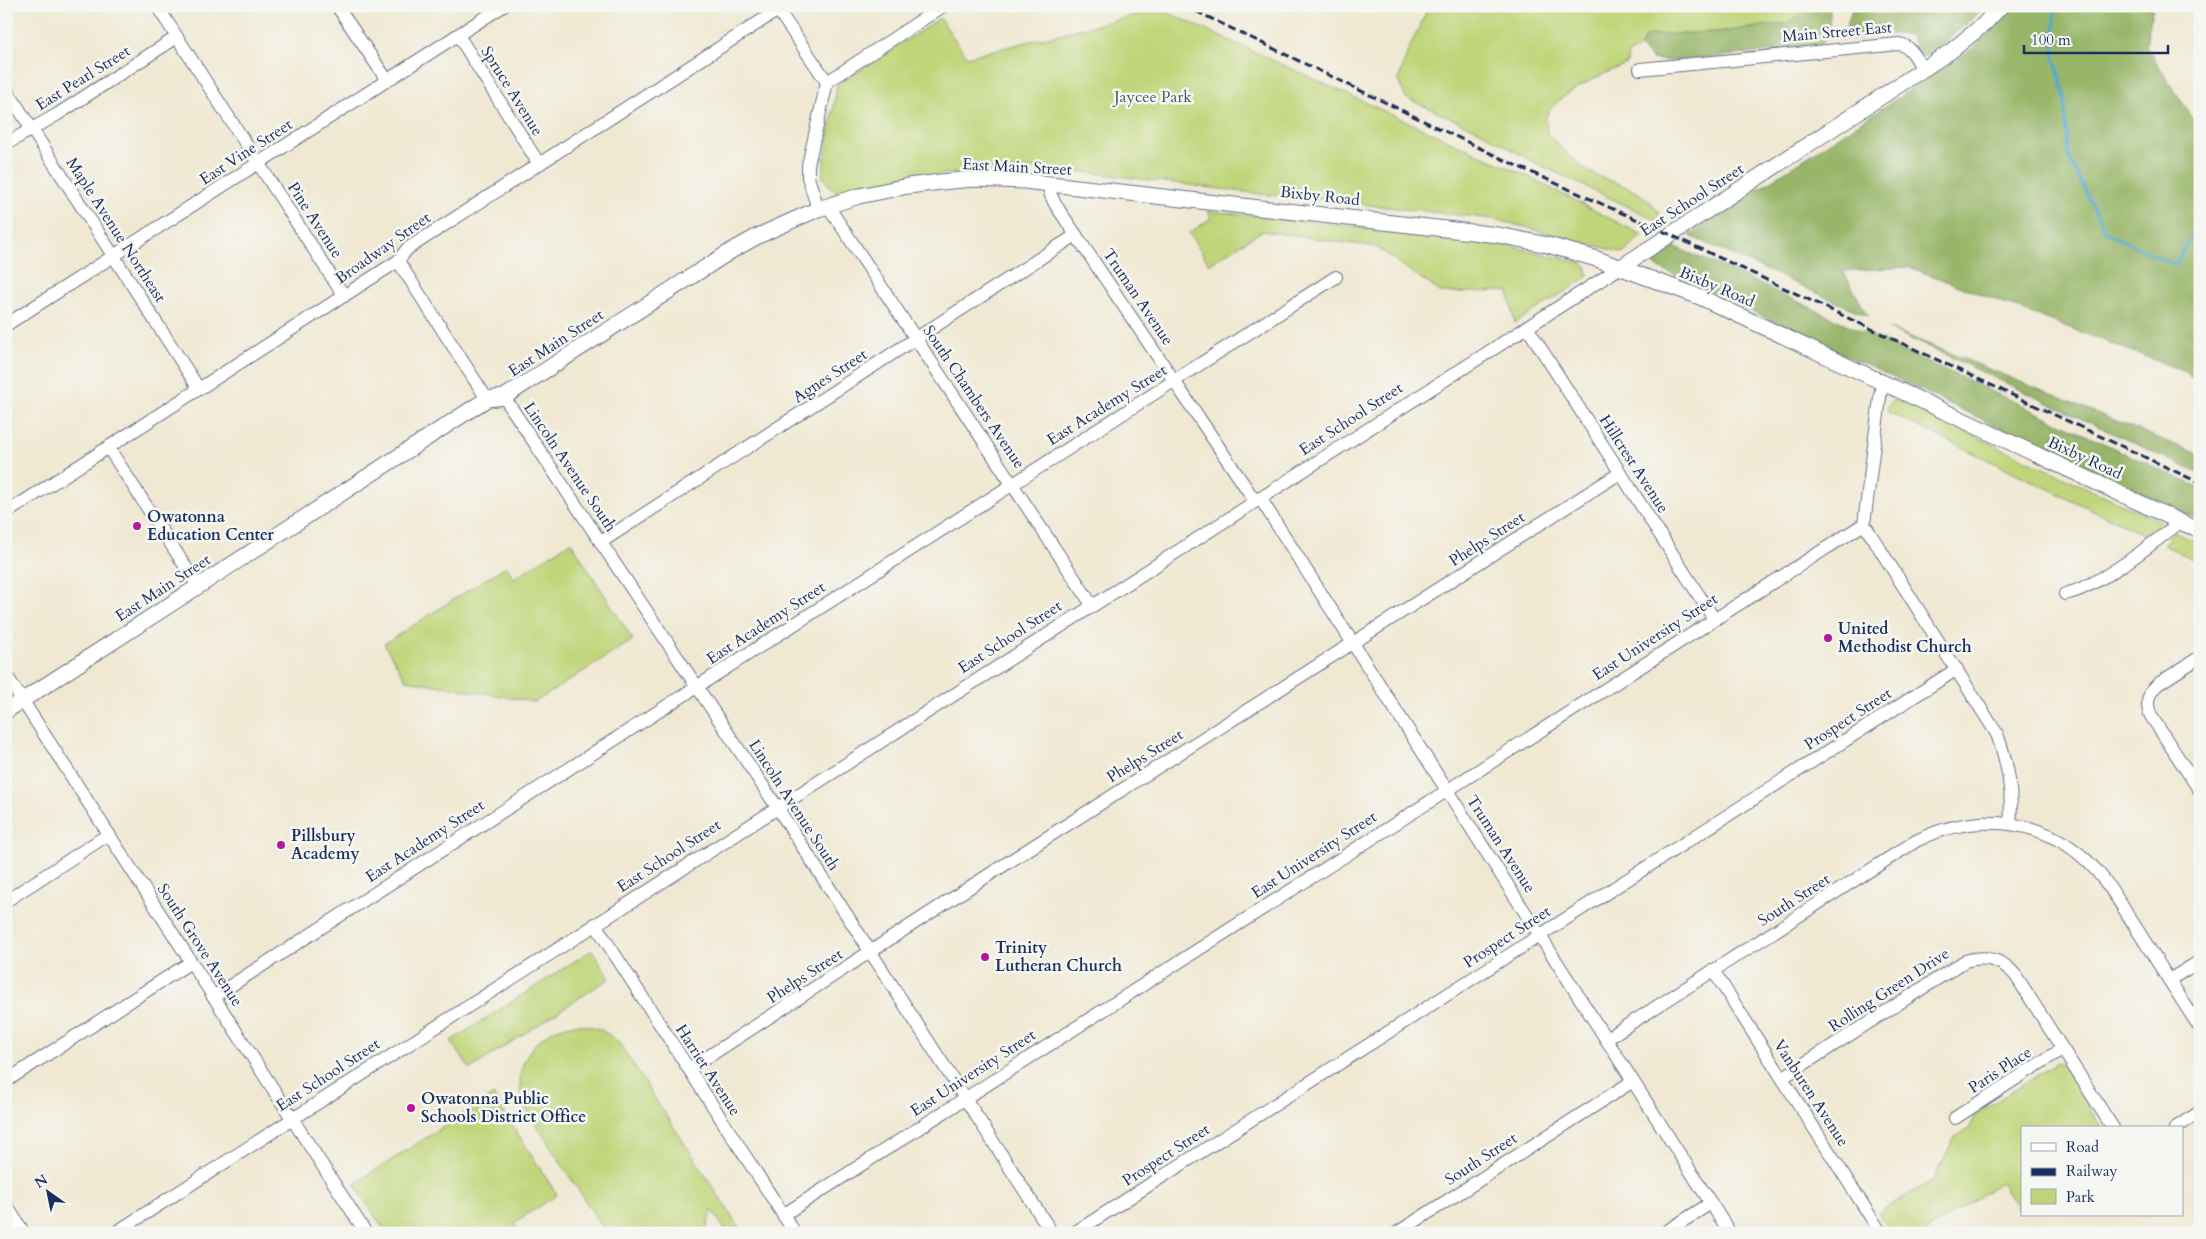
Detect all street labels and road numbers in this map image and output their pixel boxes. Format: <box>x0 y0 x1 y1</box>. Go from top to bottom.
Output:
street label: Main Street East <box>1781 16 1893 48</box>
street label: East Pearl Street <box>31 40 135 116</box>
street label: Spruce Avenue <box>476 42 548 140</box>
street label: East Vine Street <box>195 114 297 190</box>
street label: Maple Avenue Northeast <box>61 153 171 307</box>
street label: East Main Street <box>962 153 1072 181</box>
street label: East School Street <box>1636 158 1748 242</box>
street label: Pine Avenue <box>282 178 348 262</box>
street label: Bixby Road <box>1279 181 1361 211</box>
street label: Broadway Street <box>331 207 435 289</box>
street label: Truman Avenue <box>1098 244 1178 350</box>
street label: Bixby Road <box>1676 261 1758 313</box>
street label: East Main Street <box>504 304 608 382</box>
street label: South Chambers Avenue <box>918 321 1030 473</box>
street label: Agnes Street <box>788 344 872 408</box>
street label: East Academy Street <box>1043 359 1171 451</box>
street label: East School Street <box>1295 377 1407 461</box>
street label: Lincoln Avenue South <box>518 398 622 536</box>
street label: Hillcrest Avenue <box>1594 411 1674 517</box>
street label: Bixby Road <box>2044 431 2126 485</box>
street label: Phelps Street <box>1445 506 1529 572</box>
street label: East Main Street <box>111 549 215 627</box>
street label: East Academy Street <box>702 576 830 670</box>
street label: East University Street <box>1588 588 1722 686</box>
street label: East School Street <box>954 595 1066 679</box>
street label: Prospect Street <box>1800 682 1896 756</box>
street label: Phelps Street <box>1103 724 1187 788</box>
street label: Lincoln Avenue South <box>743 735 845 875</box>
street label: Truman Avenue <box>1461 791 1541 897</box>
street label: East Academy Street <box>361 794 489 888</box>
street label: East University Street <box>1247 806 1381 904</box>
street label: East School Street <box>613 814 725 898</box>
street label: South Street <box>1754 868 1834 932</box>
street label: South Grove Avenue <box>152 879 248 1011</box>
street label: Prospect Street <box>1459 900 1555 974</box>
street label: Phelps Street <box>763 943 847 1009</box>
street label: Rolling Green Drive <box>1824 943 1954 1037</box>
street label: Harriet Avenue <box>670 1020 746 1120</box>
street label: East University Street <box>906 1024 1040 1122</box>
street label: East School Street <box>272 1033 384 1117</box>
street label: Vanburen Avenue <box>1768 1035 1854 1151</box>
street label: Paris Place <box>1964 1041 2036 1099</box>
street label: Prospect Street <box>1118 1118 1214 1192</box>
street label: South Street <box>1441 1127 1521 1191</box>

